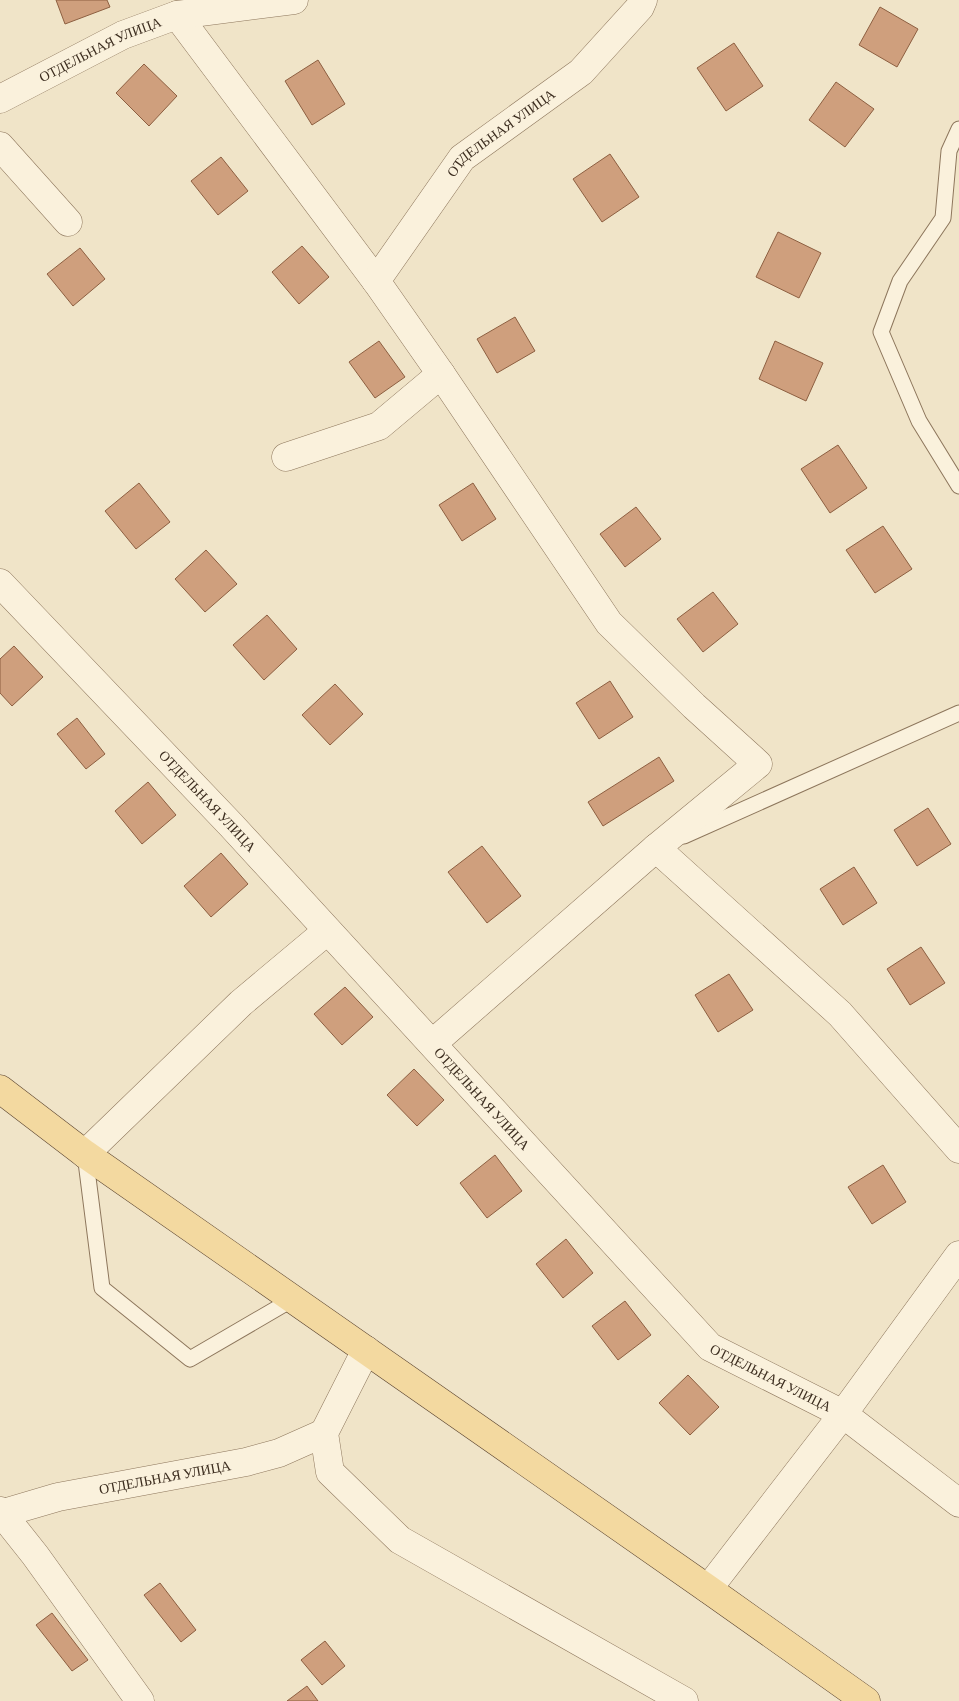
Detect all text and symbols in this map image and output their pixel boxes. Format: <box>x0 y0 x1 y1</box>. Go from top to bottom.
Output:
street label: ОТДЕЛЬНАЯ УЛИЦА <box>36 13 164 85</box>
street label: ОТДЕЛЬНАЯ УЛИЦА <box>443 85 559 180</box>
street label: ОТДЕЛЬНАЯ УЛИЦА <box>156 747 260 856</box>
street label: ОТДЕЛЬНАЯ УЛИЦА <box>431 1044 534 1154</box>
street label: ОТДЕЛЬНАЯ УЛИЦА <box>707 1340 835 1415</box>
street label: ОТДЕЛЬНАЯ УЛИЦА <box>98 1457 233 1497</box>

